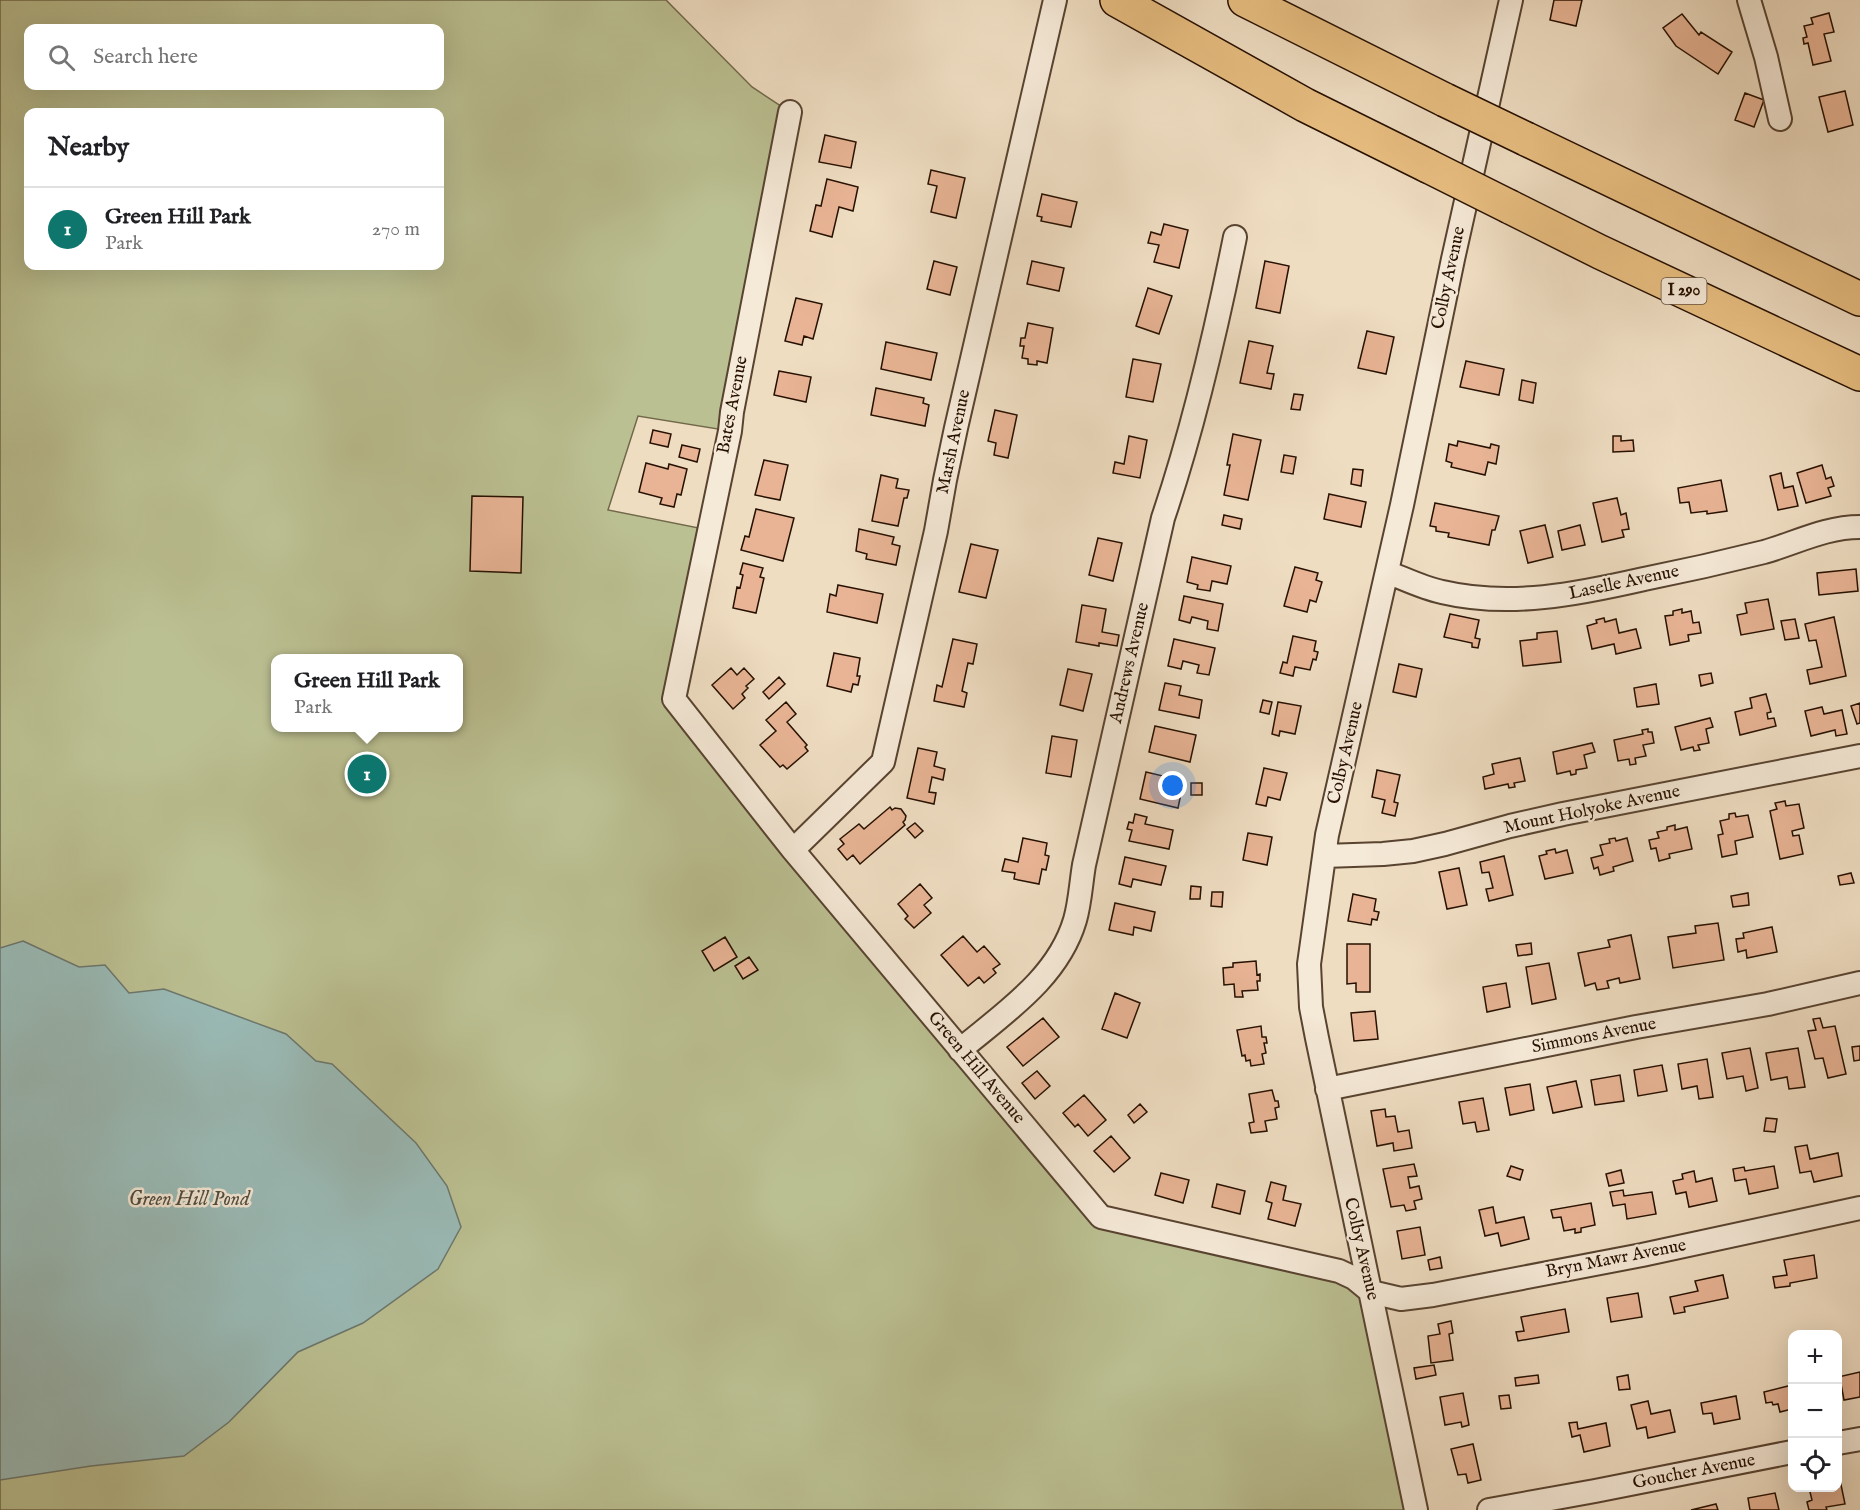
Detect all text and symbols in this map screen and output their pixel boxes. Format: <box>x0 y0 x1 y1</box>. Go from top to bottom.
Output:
search box <box>24 24 444 90</box>
icon: search <box>45 41 78 74</box>
text: Search here <box>93 43 198 71</box>
text: Nearby <box>48 131 129 164</box>
text: Green Hill Park <box>105 203 251 231</box>
text: 1 <box>64 217 71 242</box>
text: 270 m <box>372 217 420 242</box>
street label: Colby Avenue <box>1427 224 1471 332</box>
text: Park <box>105 231 143 256</box>
road number: I 290 <box>1662 278 1706 304</box>
street label: Bates Avenue <box>712 354 754 456</box>
street label: Marsh Avenue <box>932 388 976 496</box>
street label: Laselle Avenue <box>1567 560 1681 606</box>
street label: Andrews Avenue <box>1105 600 1155 727</box>
popup <box>271 654 463 732</box>
text: Green Hill Park <box>294 667 440 695</box>
text: Park <box>294 695 332 720</box>
street label: Colby Avenue <box>1323 699 1369 807</box>
pin: 1 <box>348 752 386 796</box>
your location <box>1158 771 1187 800</box>
street label: Mount Holyoke Avenue <box>1502 780 1682 840</box>
street label: Green Hill Avenue <box>922 1007 1030 1129</box>
street label: Simmons Avenue <box>1530 1013 1658 1059</box>
water label: Green Hill Pond <box>128 1187 251 1212</box>
street label: Colby Avenue <box>1338 1195 1384 1303</box>
street label: Bryn Mawr Avenue <box>1544 1234 1688 1284</box>
map controls <box>1788 1330 1842 1492</box>
button: + <box>1788 1330 1842 1384</box>
button: − <box>1788 1384 1842 1438</box>
button: locate <box>1788 1438 1842 1492</box>
street label: Goucher Avenue <box>1631 1449 1757 1495</box>

